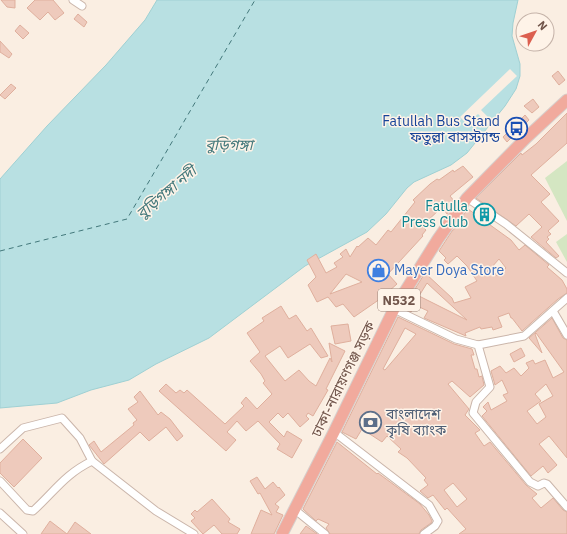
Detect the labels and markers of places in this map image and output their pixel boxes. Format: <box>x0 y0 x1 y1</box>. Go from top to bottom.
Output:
place label: Fatullah Bus Stand ফতুল্লা বাসস্ট্যান্ড <box>382 112 500 146</box>
bus stop icon: Fatullah Bus Stand ফতুল্লা বাসস্ট্যান্ড <box>503 116 529 142</box>
place label: Fatulla Press Club <box>401 197 469 231</box>
building icon: Fatulla Press Club <box>471 201 497 227</box>
shop icon: Mayer Doya Store <box>366 257 392 283</box>
place label: Mayer Doya Store <box>394 261 504 279</box>
place label: বাংলাদেশ কৃষি ব্যাংক <box>385 405 447 439</box>
bank icon: বাংলাদেশ কৃষি ব্যাংক <box>357 409 383 435</box>

